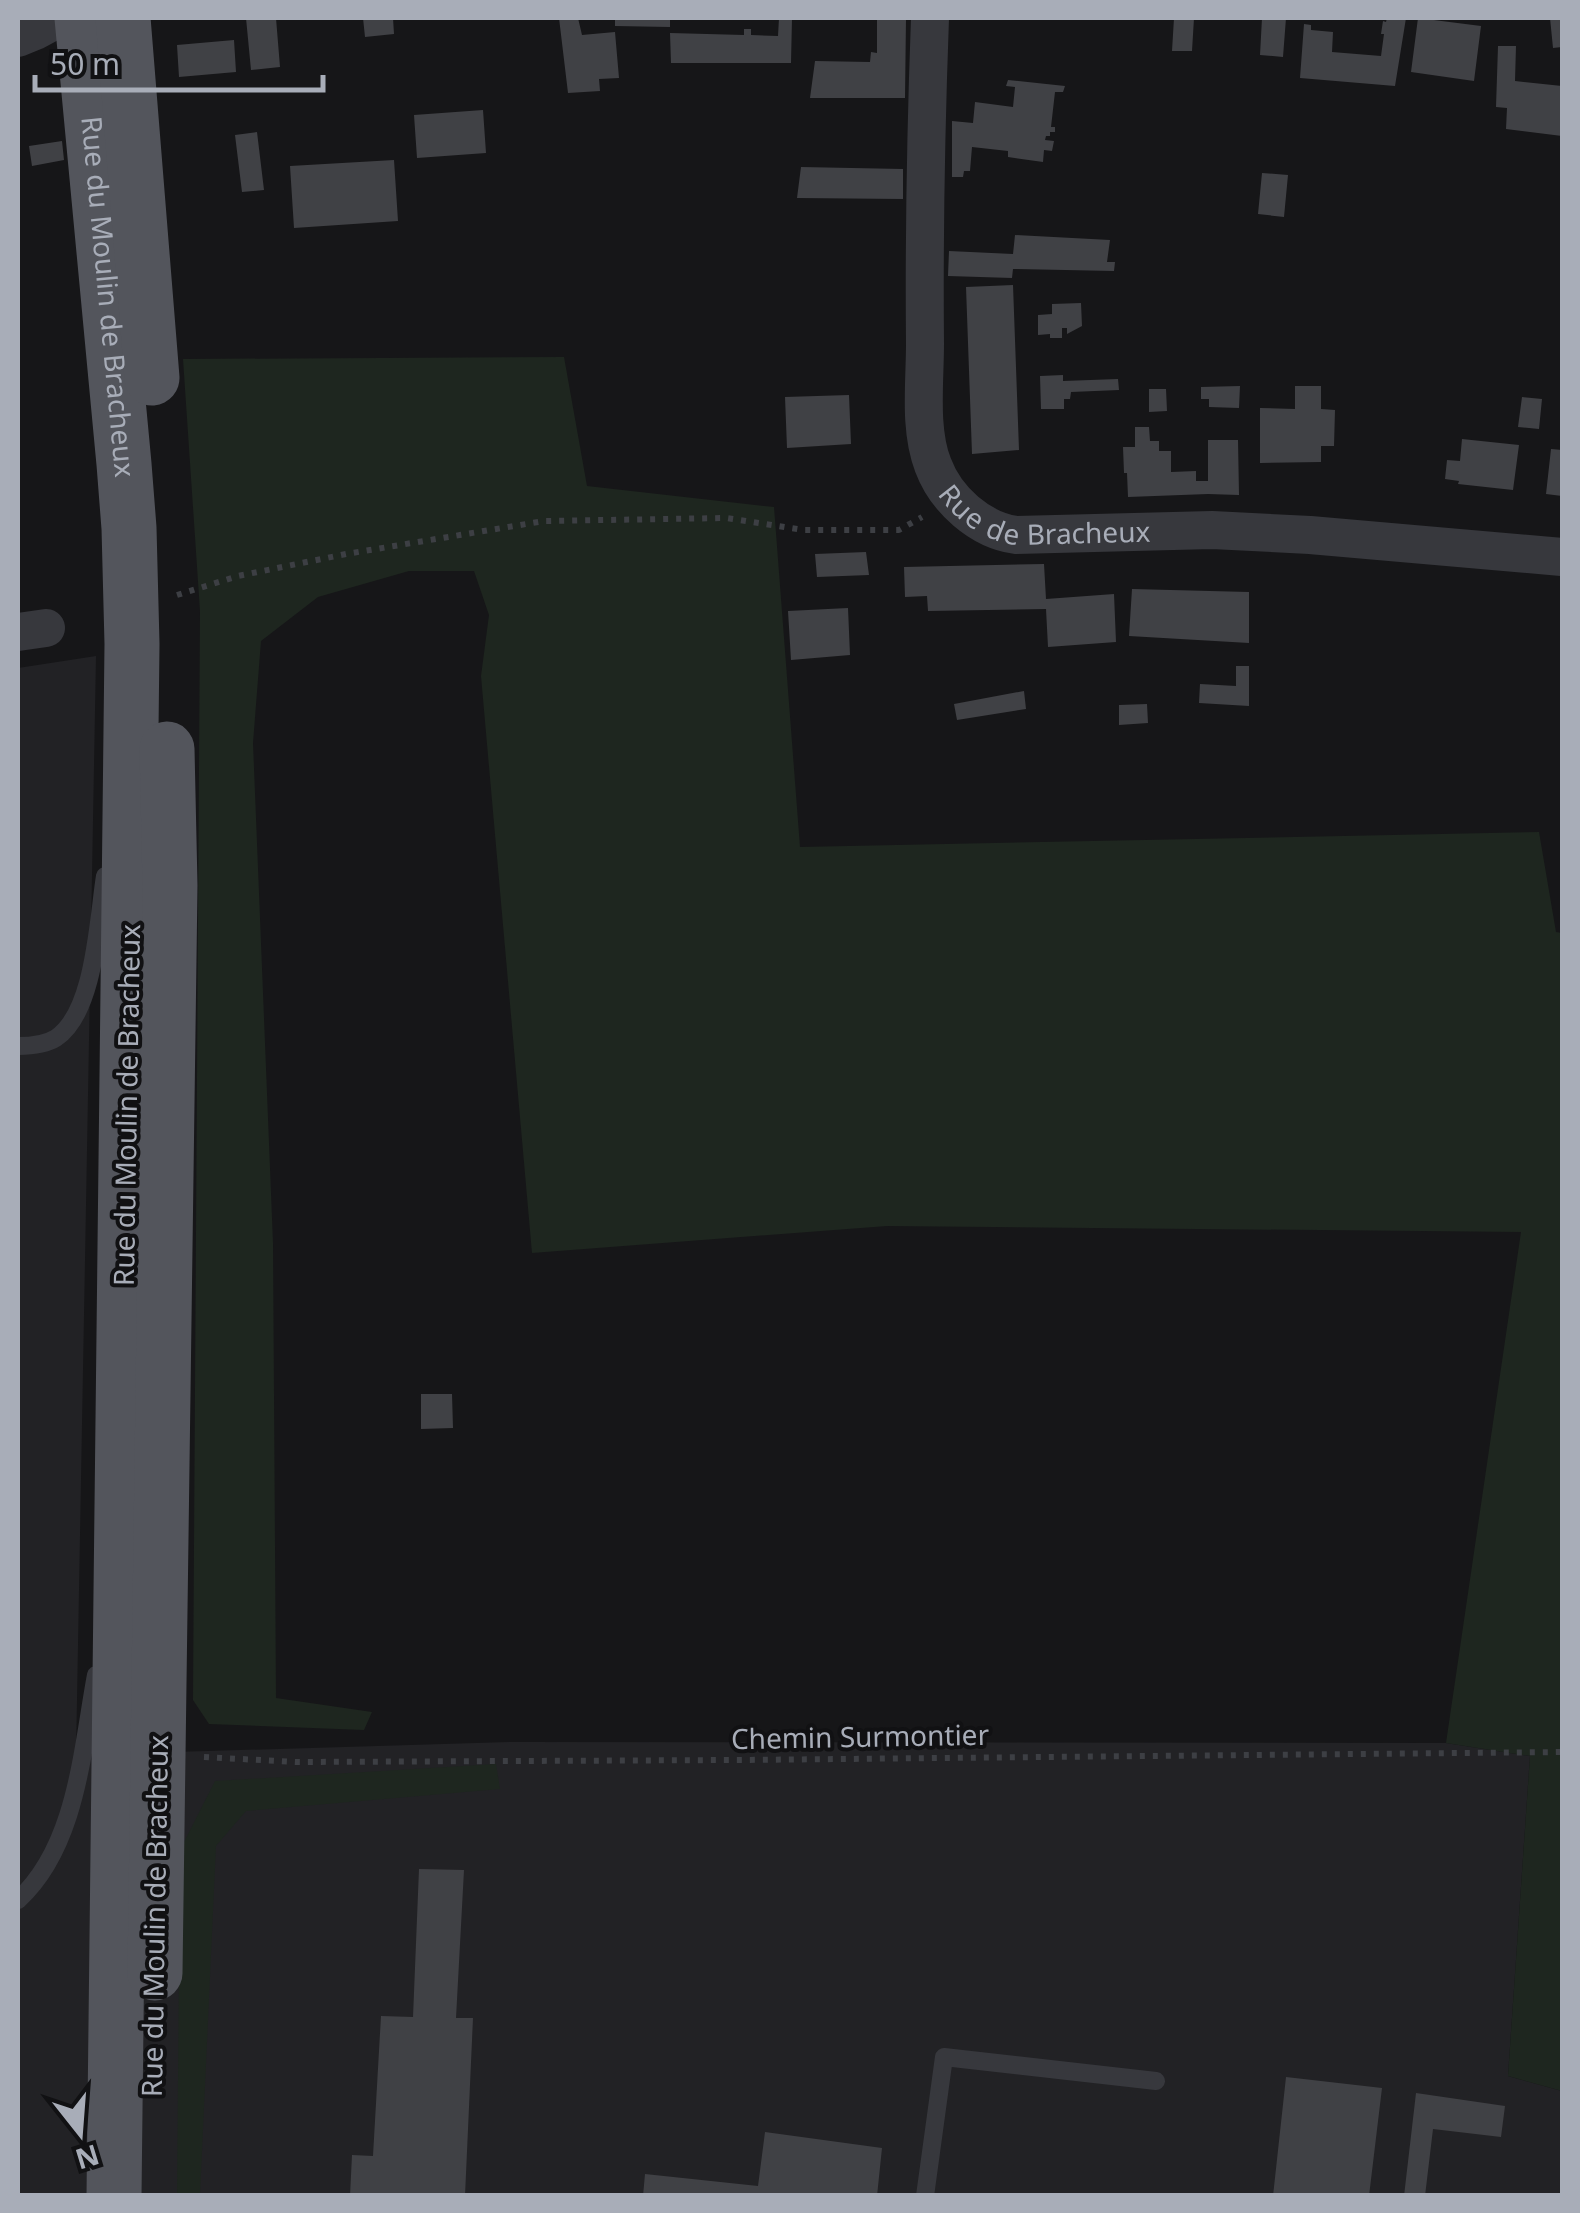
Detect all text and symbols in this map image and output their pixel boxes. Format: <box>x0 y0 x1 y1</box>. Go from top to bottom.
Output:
scale bar <box>35 30 322 92</box>
text: 50 m <box>50 43 120 84</box>
street label: Rue du Moulin de Bracheux <box>73 115 145 479</box>
street label: Rue de Bracheux <box>931 476 1151 553</box>
street label: Rue du Moulin de Bracheux <box>104 923 148 1286</box>
street label: Chemin Surmontier <box>731 1715 990 1757</box>
street label: Rue du Moulin de Bracheux <box>132 1734 176 2097</box>
north arrow <box>30 2083 130 2183</box>
text: N <box>71 2136 104 2179</box>

